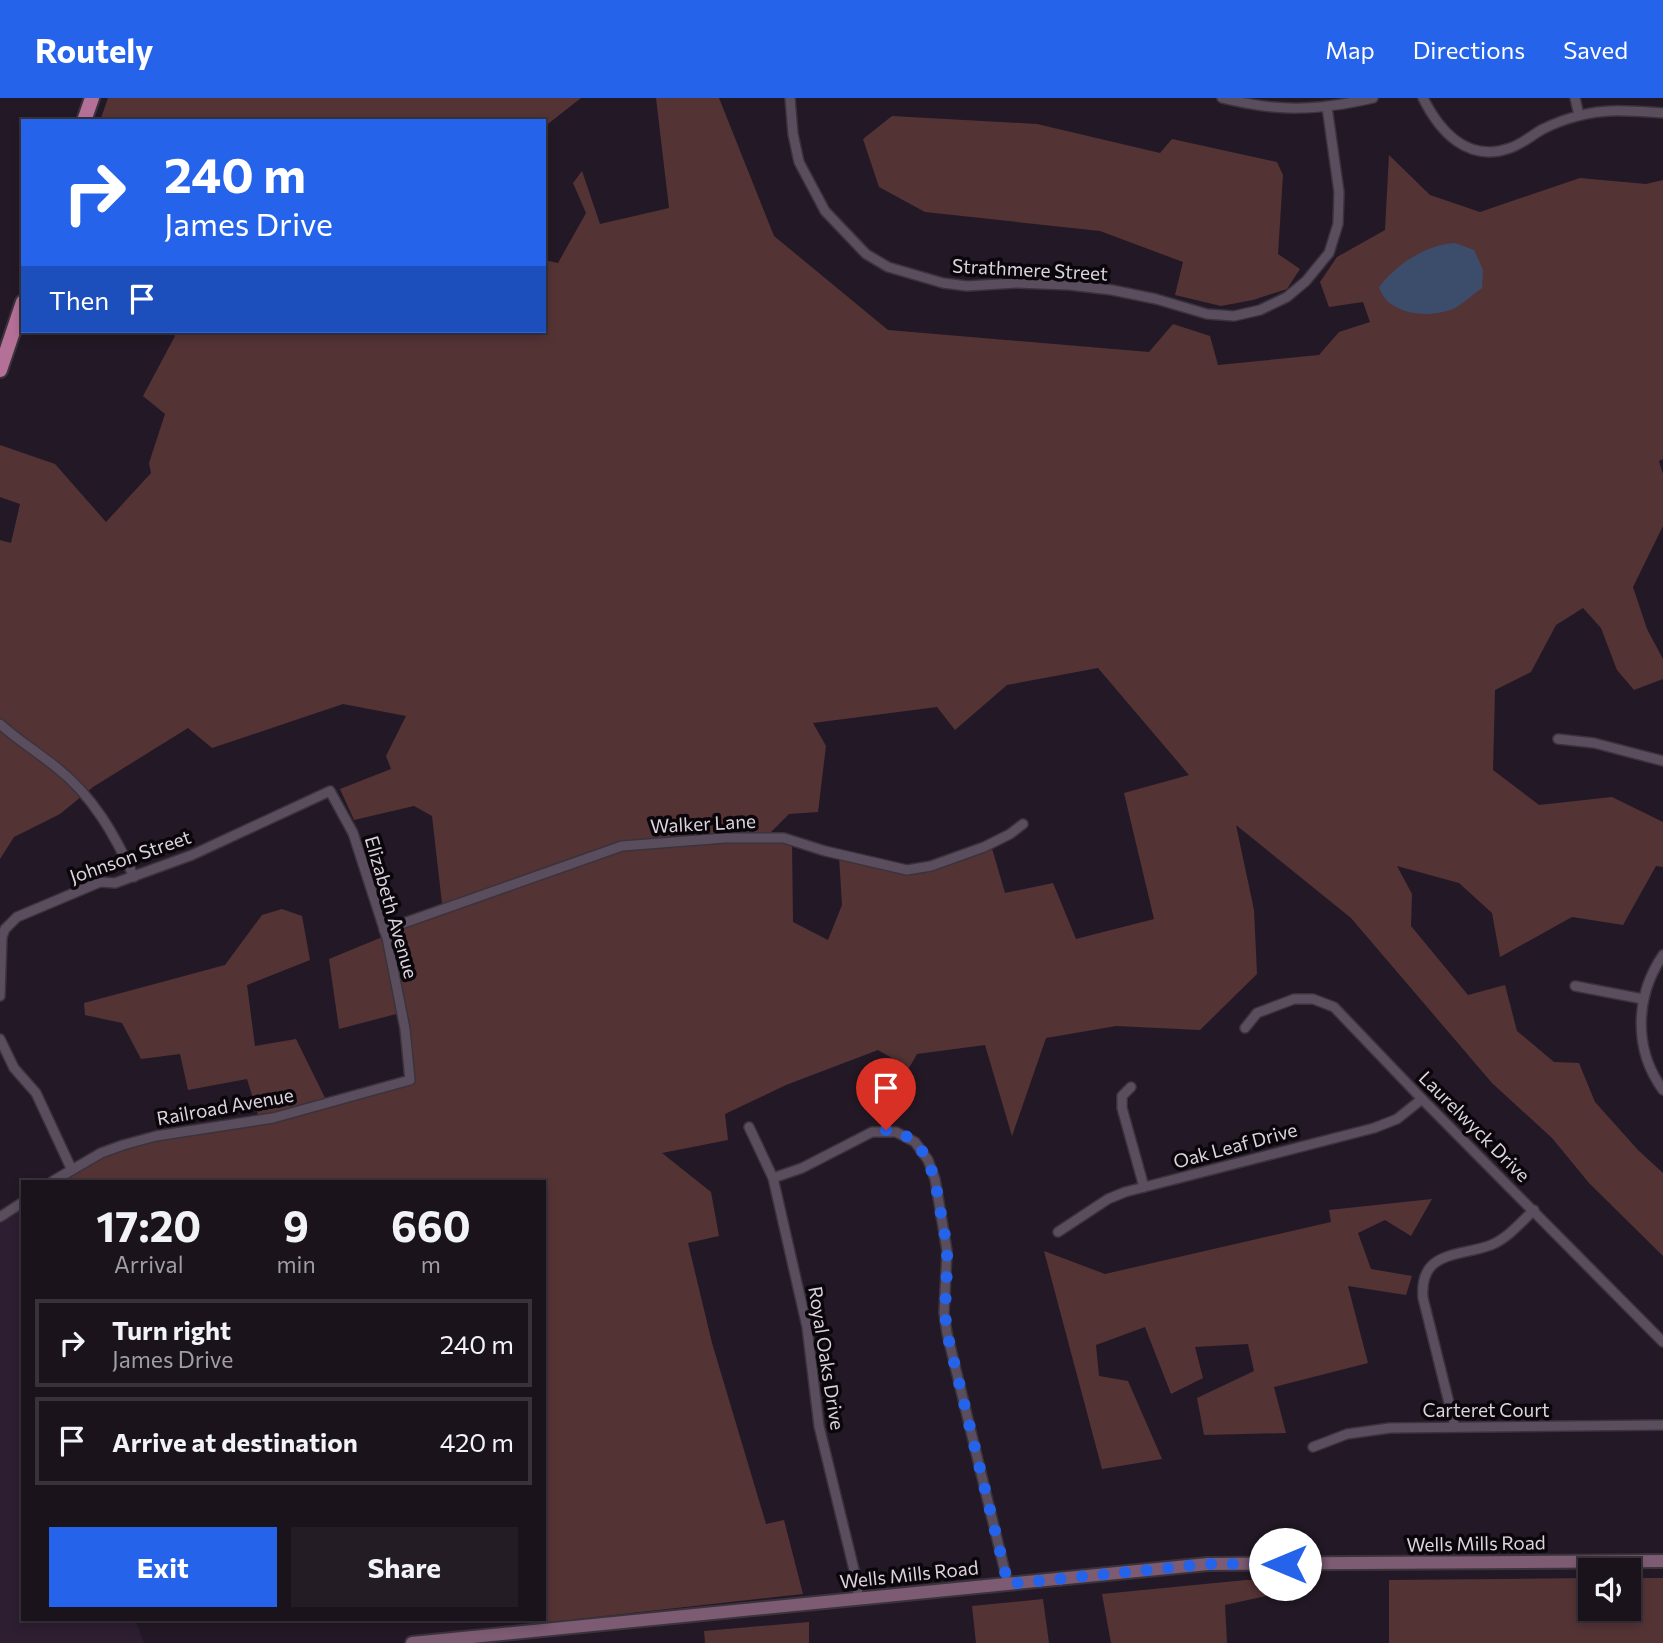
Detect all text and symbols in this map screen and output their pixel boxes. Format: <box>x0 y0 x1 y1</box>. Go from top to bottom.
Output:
text: Routely <box>35 29 153 70</box>
text: Map <box>1325 35 1375 64</box>
text: Directions <box>1413 35 1525 64</box>
text: Saved <box>1563 35 1628 64</box>
text: 240 m <box>164 143 306 203</box>
icon: right <box>49 147 140 238</box>
text: James Drive <box>164 203 333 243</box>
street label: Strathmere Street <box>952 253 1109 285</box>
icon: arrive <box>123 280 161 318</box>
text: Then <box>49 284 109 315</box>
street label: Walker Lane <box>649 809 757 837</box>
street label: Johnson Street <box>66 824 194 888</box>
street label: Elizabeth Avenue <box>361 833 423 981</box>
pin <box>856 1058 916 1130</box>
street label: Laurelwyck Drive <box>1415 1066 1535 1186</box>
icon: arrive <box>867 1069 905 1107</box>
street label: Railroad Avenue <box>155 1083 295 1129</box>
street label: Oak Leaf Drive <box>1171 1117 1299 1173</box>
text: 17:20 <box>96 1199 201 1251</box>
text: 9 <box>283 1199 309 1251</box>
text: 660 <box>391 1199 471 1251</box>
text: Arrival <box>114 1250 184 1278</box>
text: min <box>276 1250 316 1278</box>
text: m <box>421 1250 441 1278</box>
street label: Royal Oaks Drive <box>804 1285 850 1431</box>
text: Turn right <box>112 1314 231 1345</box>
icon: right <box>53 1324 91 1362</box>
text: 240 m <box>440 1328 514 1359</box>
text: James Drive <box>112 1345 233 1373</box>
street label: Carteret Court <box>1422 1398 1550 1421</box>
icon: arrive <box>53 1422 91 1460</box>
text: Arrive at destination <box>112 1426 358 1457</box>
text: 420 m <box>440 1426 514 1457</box>
button: Exit <box>49 1527 277 1607</box>
button: Share <box>291 1527 518 1607</box>
position arrow <box>1248 1527 1322 1601</box>
street label: Wells Mills Road <box>1406 1530 1546 1556</box>
street label: Wells Mills Road <box>838 1555 980 1593</box>
map controls <box>1578 1558 1641 1621</box>
button: sound <box>1578 1558 1641 1621</box>

